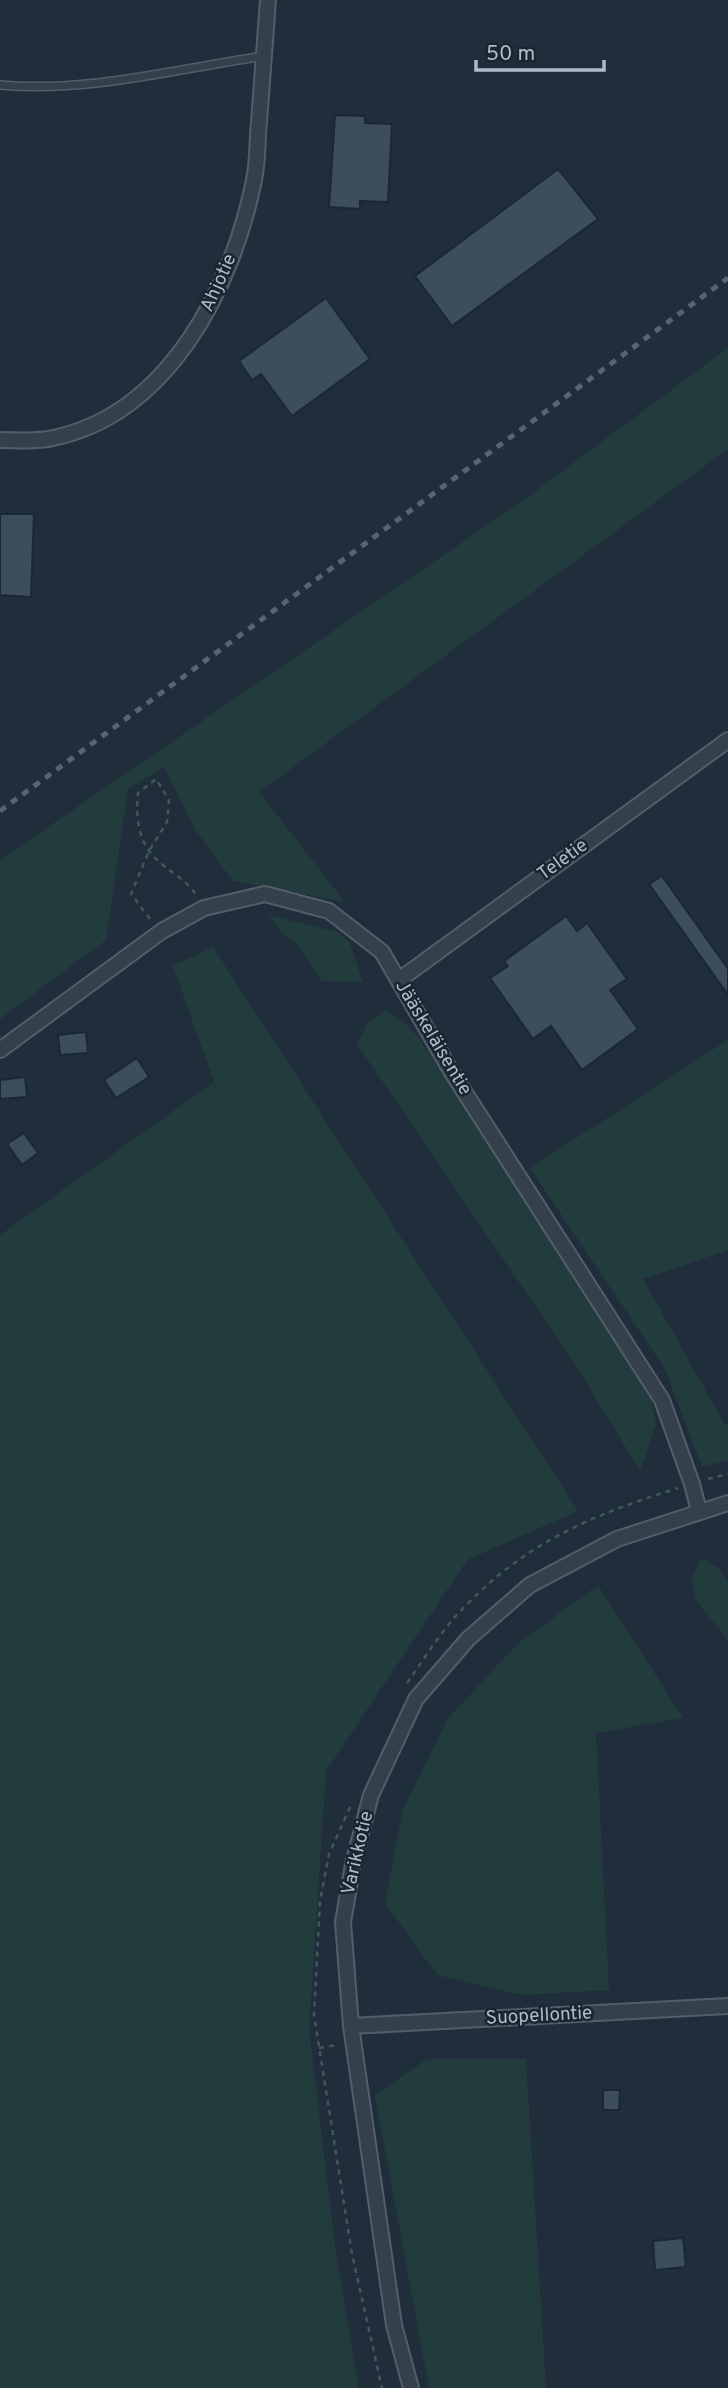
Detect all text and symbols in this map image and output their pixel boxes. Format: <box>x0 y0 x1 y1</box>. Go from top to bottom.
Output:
scale bar <box>476 28 604 72</box>
text: 50 m <box>486 41 535 68</box>
street label: Ahjotie <box>196 250 242 316</box>
street label: Teletie <box>533 834 593 886</box>
street label: Jääskeläisentie <box>389 976 477 1100</box>
street label: Varikkotie <box>337 1809 379 1897</box>
street label: Suopellontie <box>485 2001 593 2031</box>

